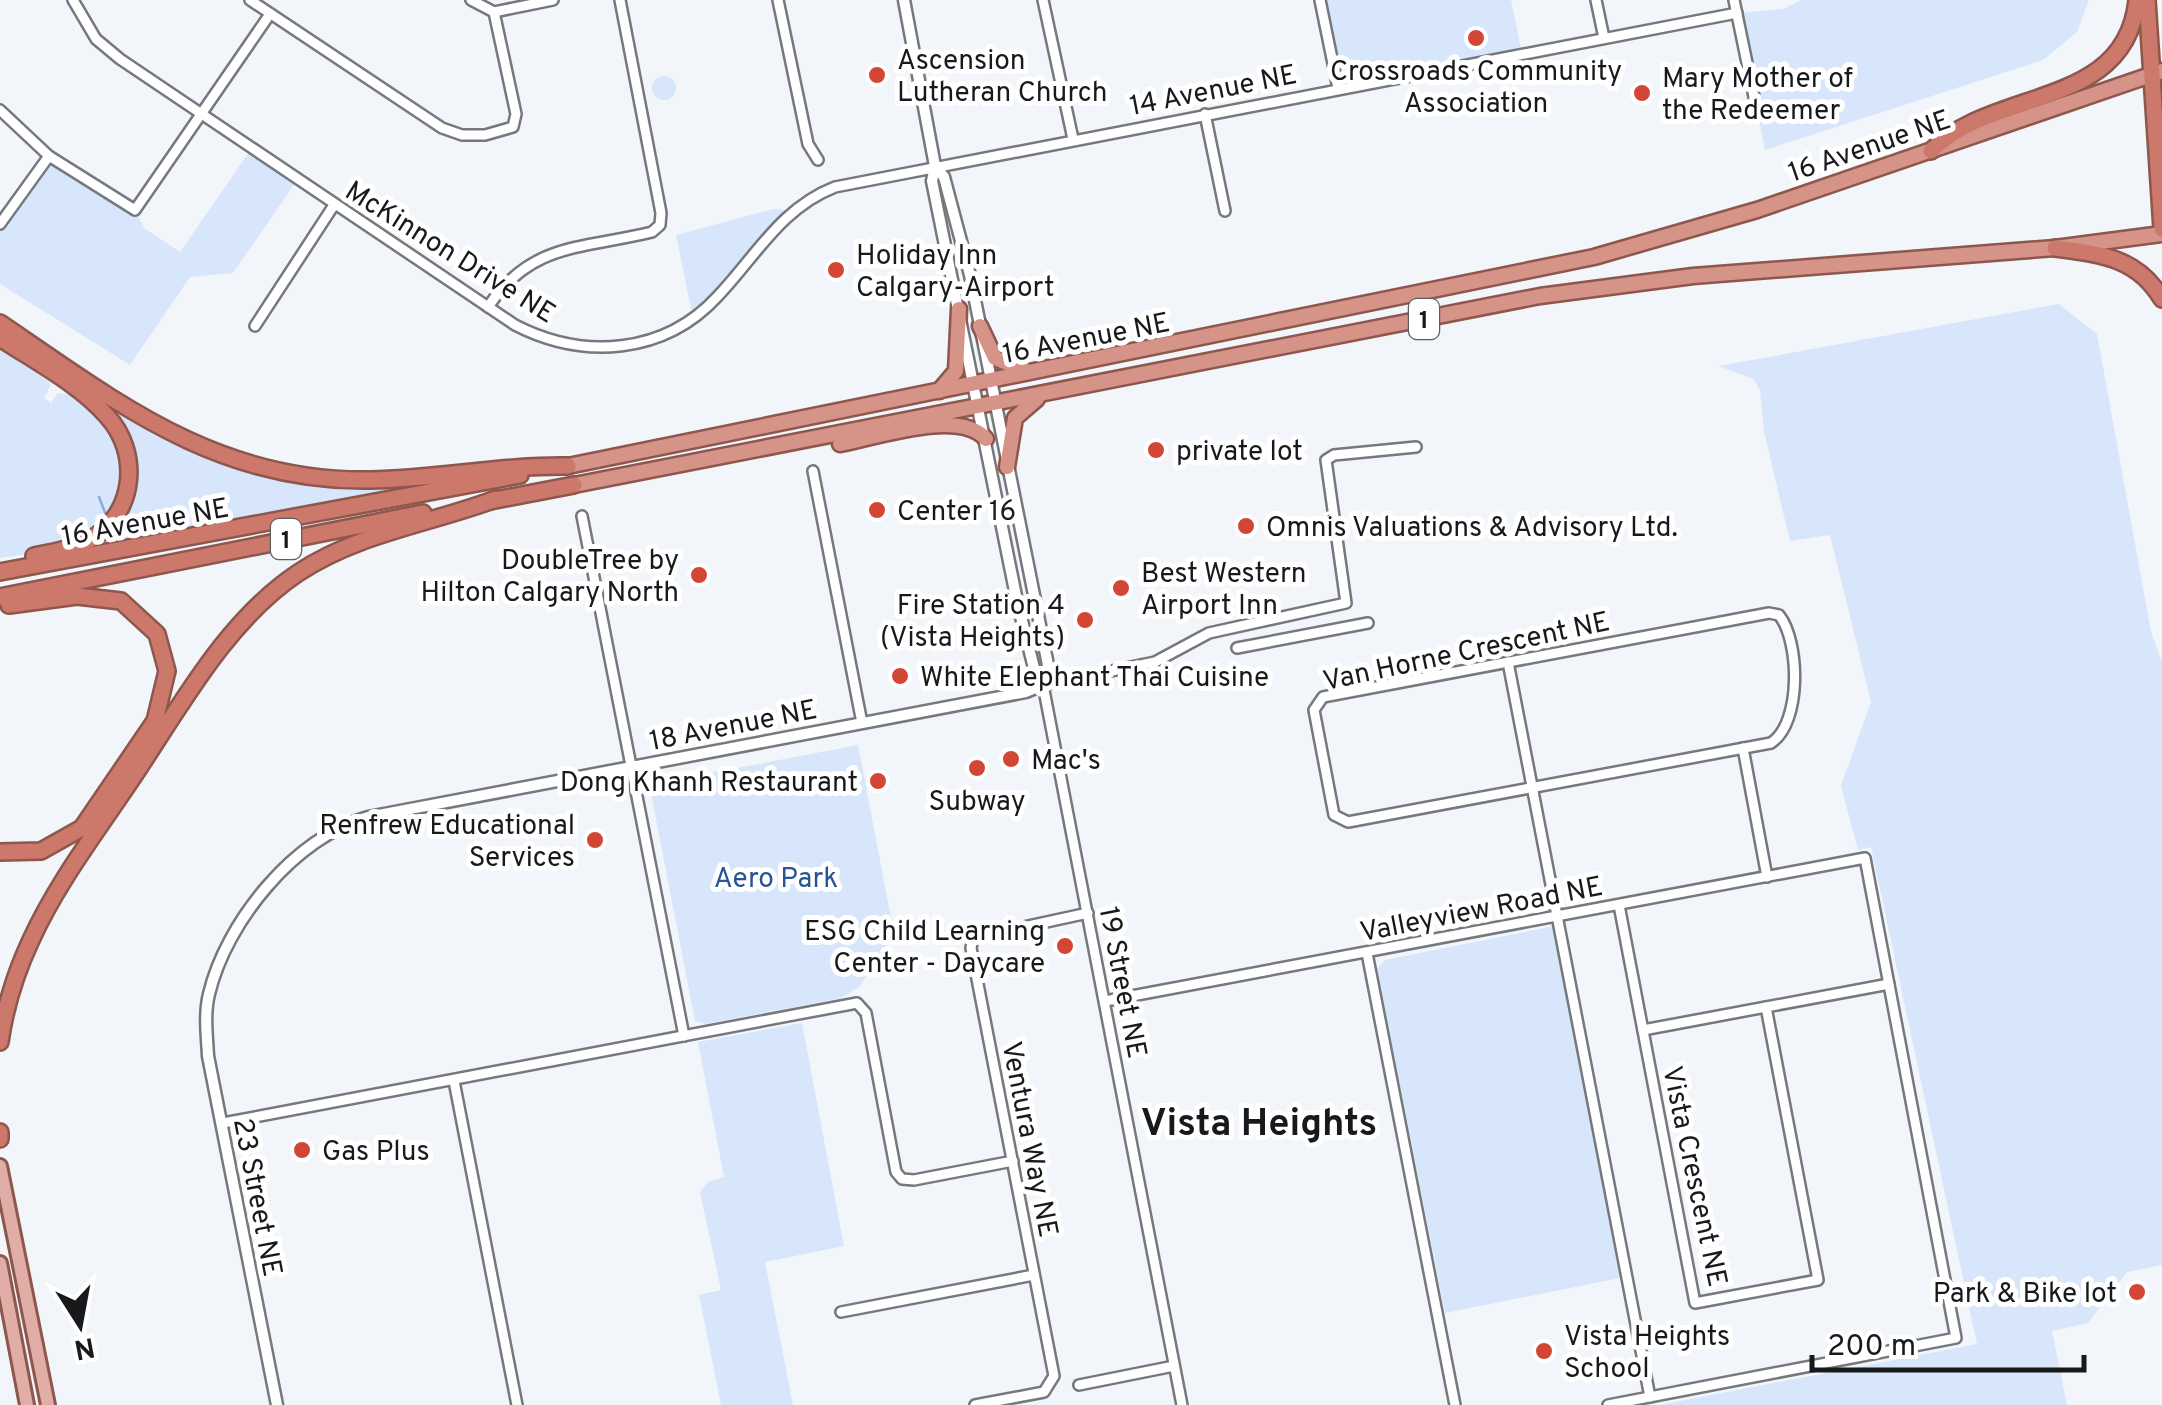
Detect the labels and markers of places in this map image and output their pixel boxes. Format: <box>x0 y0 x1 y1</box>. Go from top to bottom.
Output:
marker: Crossroads Community Association <box>1465 27 1487 49</box>
place label: Ascension Lutheran Church <box>897 44 1108 112</box>
place label: Crossroads Community Association <box>1330 55 1622 123</box>
place label: Mary Mother of the Redeemer <box>1662 62 1853 130</box>
marker: Ascension Lutheran Church <box>866 64 888 86</box>
marker: Mary Mother of the Redeemer <box>1631 82 1653 104</box>
place label: Holiday Inn Calgary-Airport <box>856 239 1054 307</box>
marker: Holiday Inn Calgary-Airport <box>825 259 847 281</box>
place label: private lot <box>1176 435 1303 471</box>
marker: private lot <box>1145 439 1167 461</box>
place label: Center 16 <box>897 495 1016 531</box>
marker: Center 16 <box>866 499 888 521</box>
place label: Omnis Valuations & Advisory Ltd. <box>1266 511 1678 547</box>
marker: Omnis Valuations & Advisory Ltd. <box>1235 515 1257 537</box>
place label: DoubleTree by Hilton Calgary North <box>421 544 679 612</box>
place label: Best Western Airport Inn <box>1141 557 1307 625</box>
marker: DoubleTree by Hilton Calgary North <box>688 564 710 586</box>
marker: Best Western Airport Inn <box>1110 577 1132 599</box>
place label: Fire Station 4 (Vista Heights) <box>880 589 1065 657</box>
marker: Fire Station 4 (Vista Heights) <box>1074 609 1096 631</box>
place label: White Elephant Thai Cuisine <box>920 661 1269 697</box>
marker: White Elephant Thai Cuisine <box>889 665 911 687</box>
place label: Mac's <box>1031 744 1101 780</box>
marker: Mac's <box>1000 748 1022 770</box>
marker: Subway <box>966 757 988 779</box>
place label: Dong Khanh Restaurant <box>560 766 858 802</box>
marker: Dong Khanh Restaurant <box>867 770 889 792</box>
place label: Subway <box>928 785 1026 821</box>
place label: Renfrew Educational Services <box>319 809 575 877</box>
marker: Renfrew Educational Services <box>584 829 606 851</box>
place label: ESG Child Learning Center - Daycare <box>804 915 1045 983</box>
marker: ESG Child Learning Center - Daycare <box>1054 935 1076 957</box>
place label: Gas Plus <box>322 1135 430 1171</box>
marker: Gas Plus <box>291 1139 313 1161</box>
place label: Park & Bike lot <box>1933 1277 2117 1313</box>
marker: Park & Bike lot <box>2126 1281 2148 1303</box>
place label: Vista Heights School <box>1564 1320 1730 1388</box>
marker: Vista Heights School <box>1533 1340 1555 1362</box>

